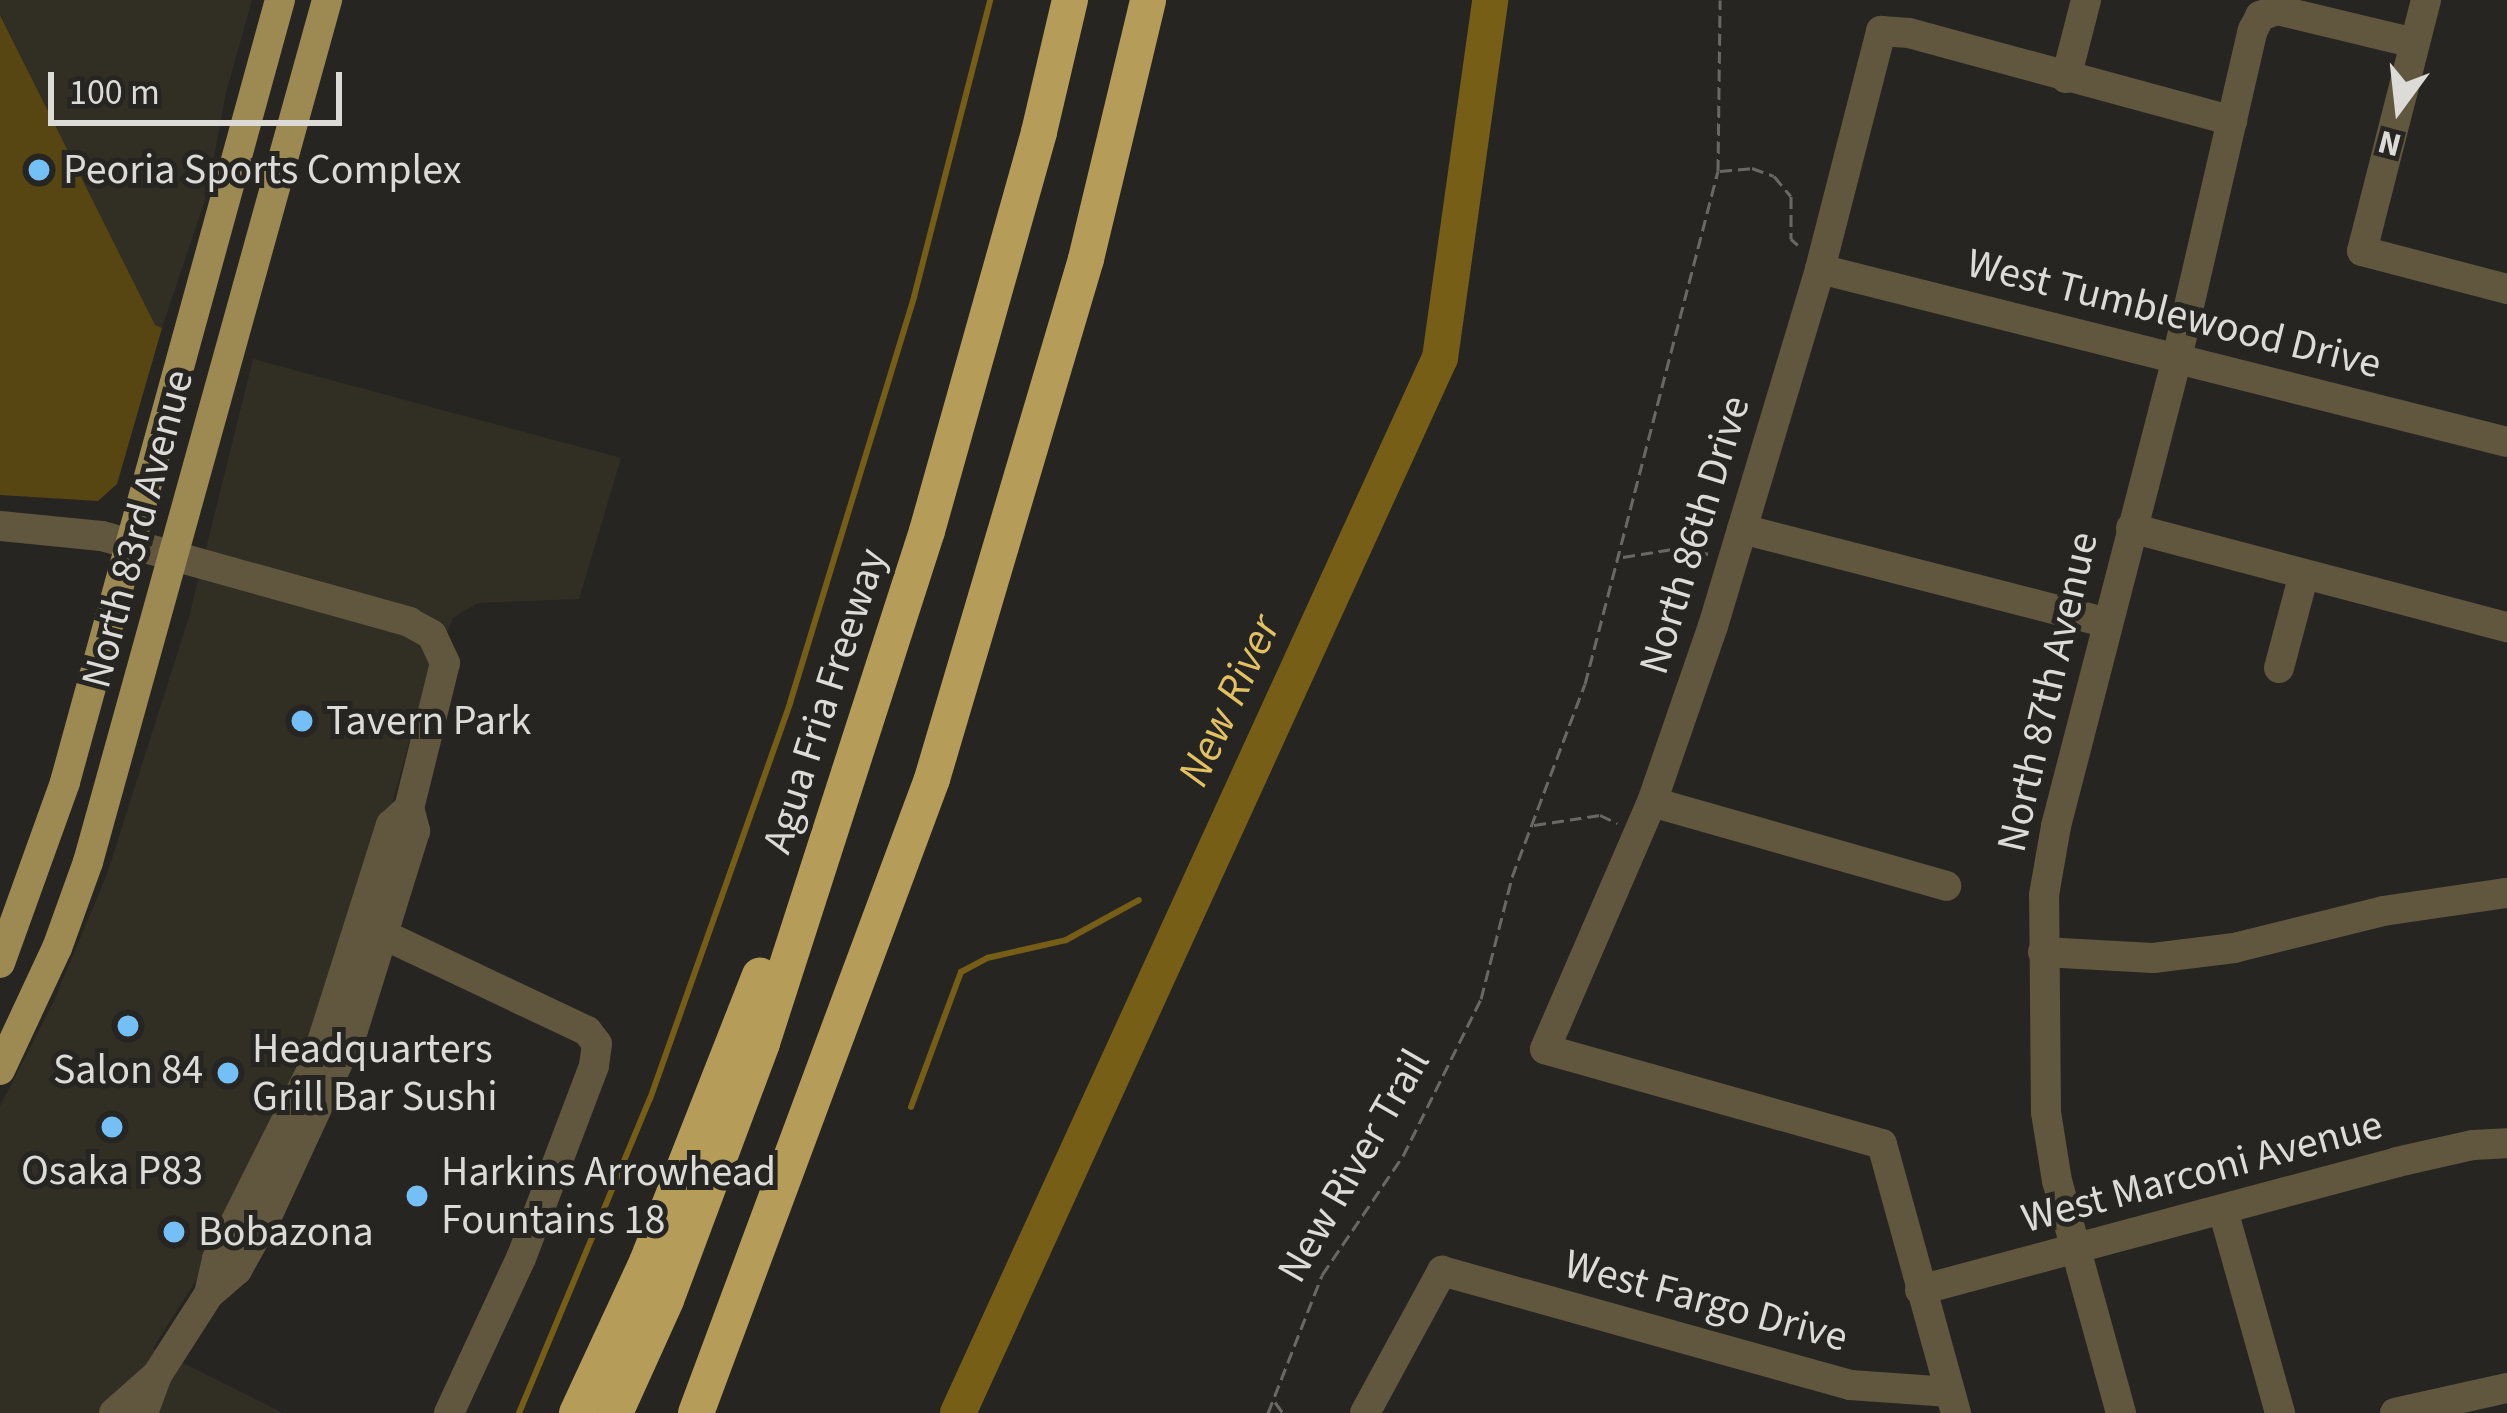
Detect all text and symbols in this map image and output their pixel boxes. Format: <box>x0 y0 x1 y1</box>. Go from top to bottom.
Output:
scale bar <box>54 48 348 122</box>
north arrow <box>2339 48 2459 168</box>
text: 100 m <box>69 67 160 118</box>
text: N <box>2373 118 2406 169</box>
place label: Peoria Sports Complex <box>63 145 462 195</box>
marker: Peoria Sports Complex <box>26 157 52 183</box>
street label: West Tumblewood Drive <box>1962 238 2386 390</box>
street label: North 83rd Avenue <box>71 365 205 693</box>
street label: North 86th Drive <box>1629 390 1761 680</box>
street label: North 87th Avenue <box>1987 527 2109 857</box>
street label: Agua Fria Freeway <box>752 542 898 860</box>
water label: New River <box>1167 607 1293 795</box>
place label: Tavern Park <box>326 696 531 746</box>
marker: Tavern Park <box>289 708 315 734</box>
marker: Salon 84 <box>115 1013 141 1039</box>
place label: Headquarters Grill Bar Sushi <box>252 1024 498 1122</box>
street label: New River Trail <box>1267 1041 1441 1291</box>
place label: Salon 84 <box>53 1045 203 1095</box>
marker: Headquarters Grill Bar Sushi <box>215 1060 241 1086</box>
street label: West Marconi Avenue <box>2016 1100 2388 1244</box>
marker: Osaka P83 <box>99 1114 125 1140</box>
place label: Osaka P83 <box>21 1146 203 1196</box>
place label: Harkins Arrowhead Fountains 18 <box>441 1147 776 1246</box>
marker: Harkins Arrowhead Fountains 18 <box>404 1183 430 1209</box>
place label: Bobazona <box>198 1207 374 1257</box>
marker: Bobazona <box>161 1219 187 1245</box>
street label: West Fargo Drive <box>1559 1239 1853 1363</box>

